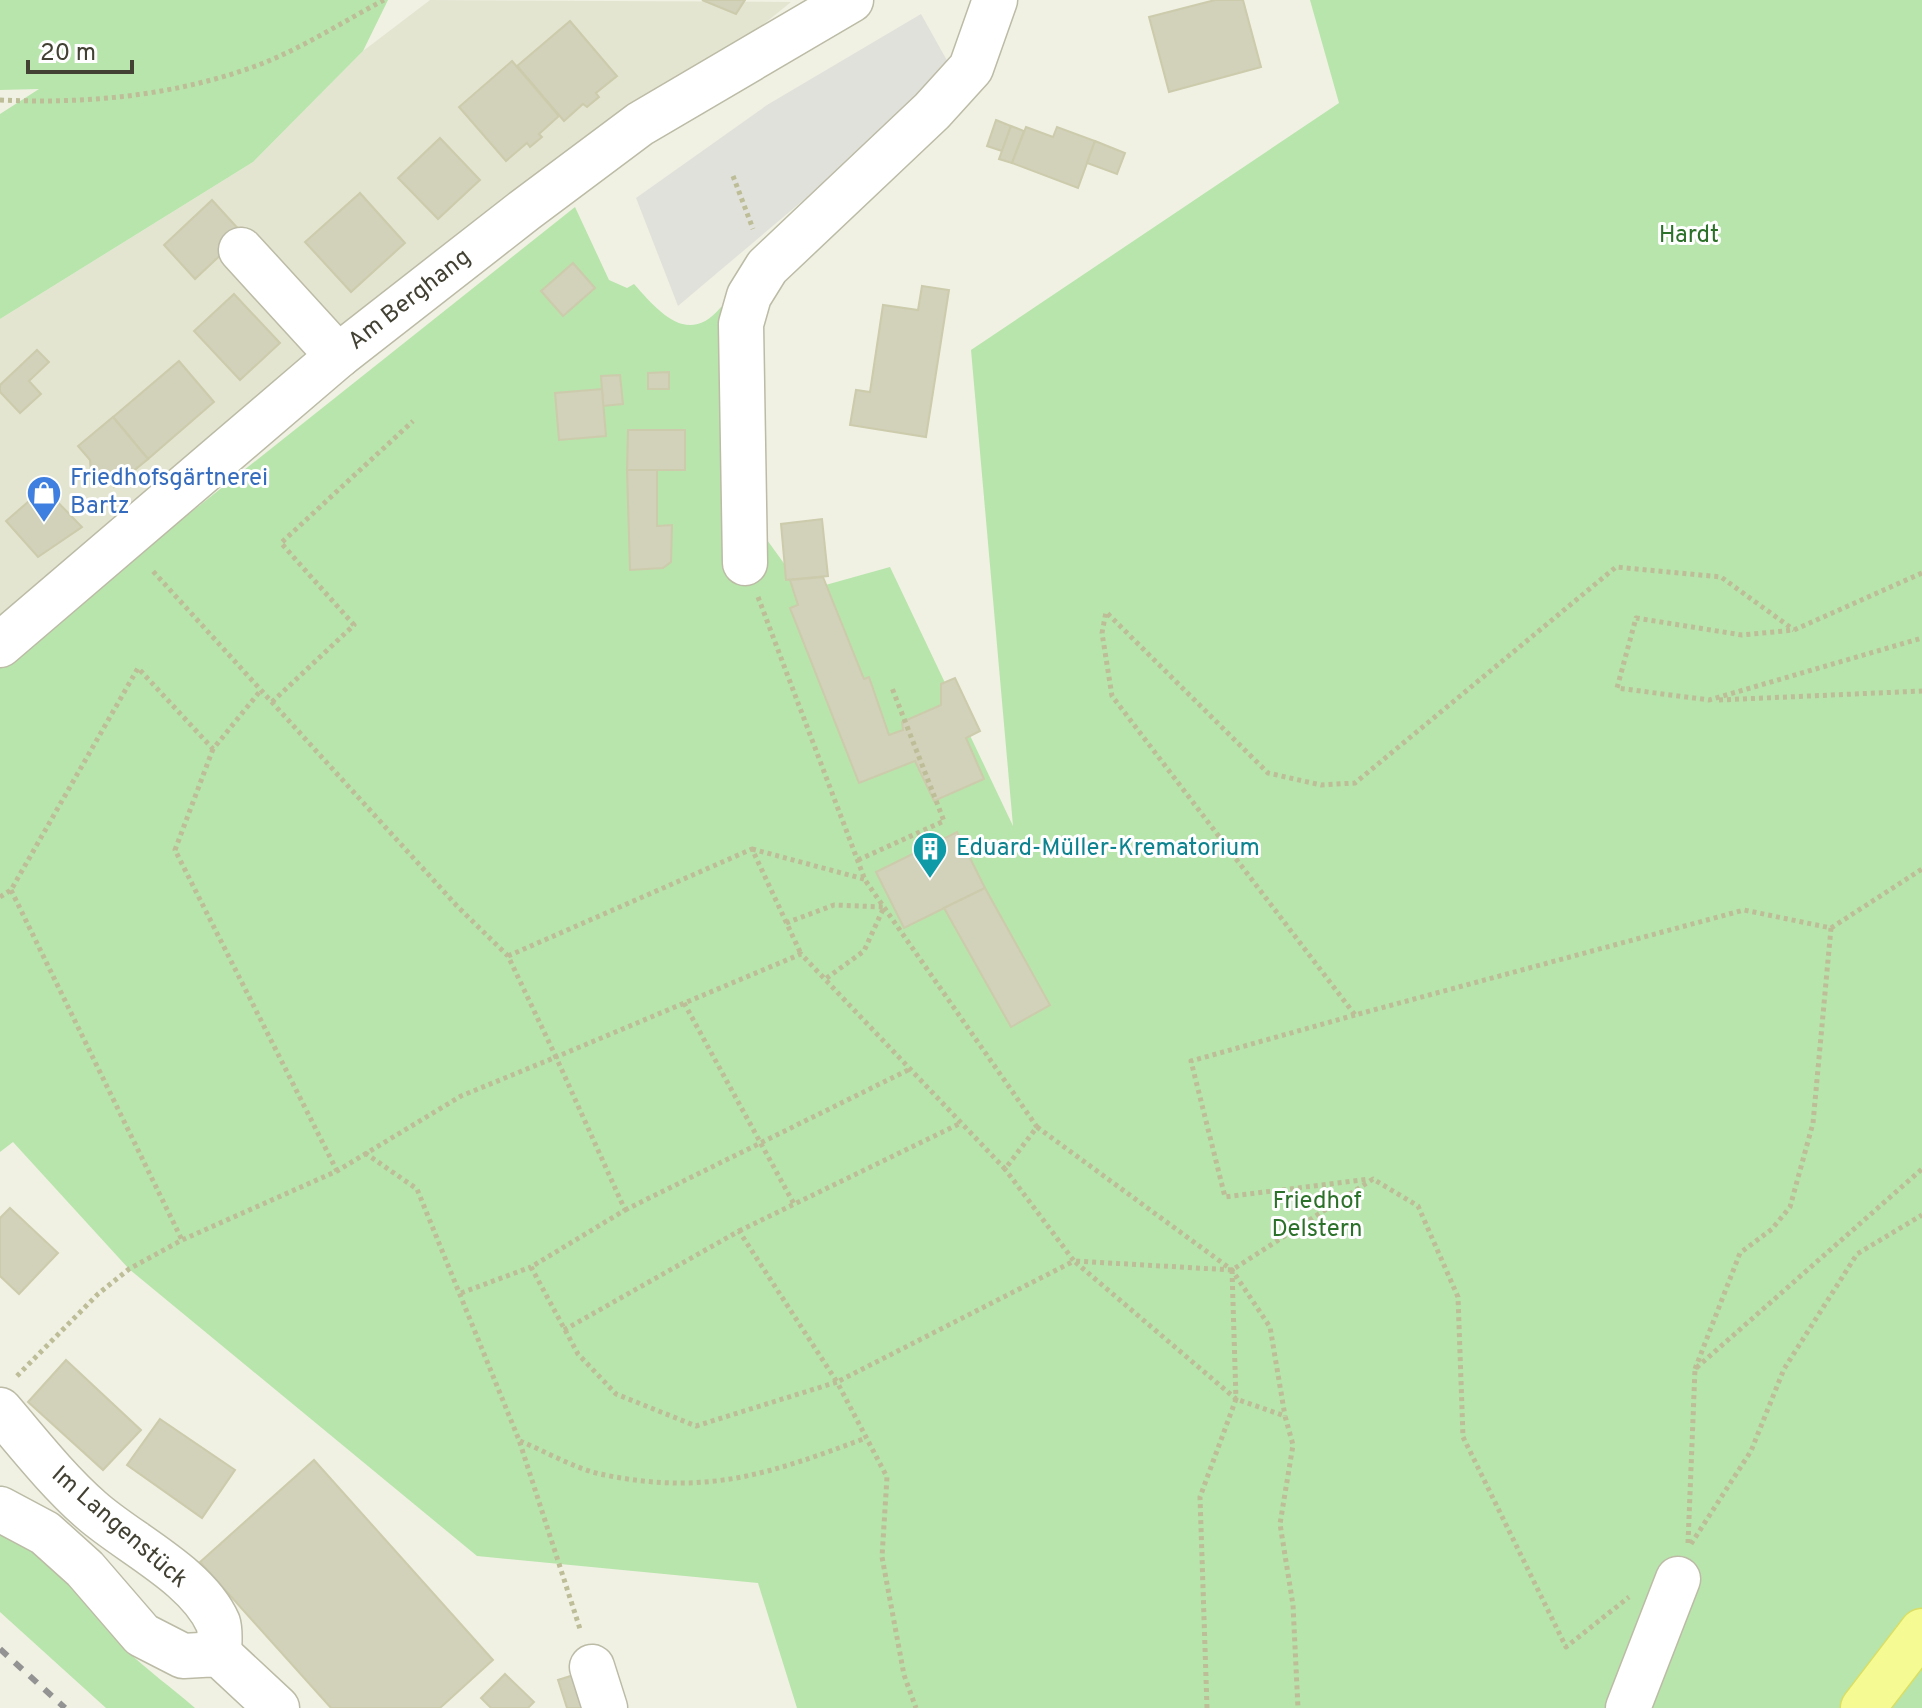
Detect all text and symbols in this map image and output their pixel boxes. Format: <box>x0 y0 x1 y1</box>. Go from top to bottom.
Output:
scale bar <box>28 24 132 74</box>
text: 20 m <box>40 39 96 69</box>
park label: Hardt <box>1659 221 1719 251</box>
street label: Am Berghang <box>343 243 477 357</box>
place label: Friedhofsgärtnerei Bartz <box>70 464 268 522</box>
shop icon: Friedhofsgärtnerei Bartz <box>25 474 63 524</box>
building icon: Eduard-Müller-Krematorium <box>911 830 949 880</box>
place label: Eduard-Müller-Krematorium <box>956 834 1260 864</box>
park label: Friedhof Delstern <box>1271 1187 1363 1245</box>
street label: Im Langenstück <box>44 1460 194 1596</box>

